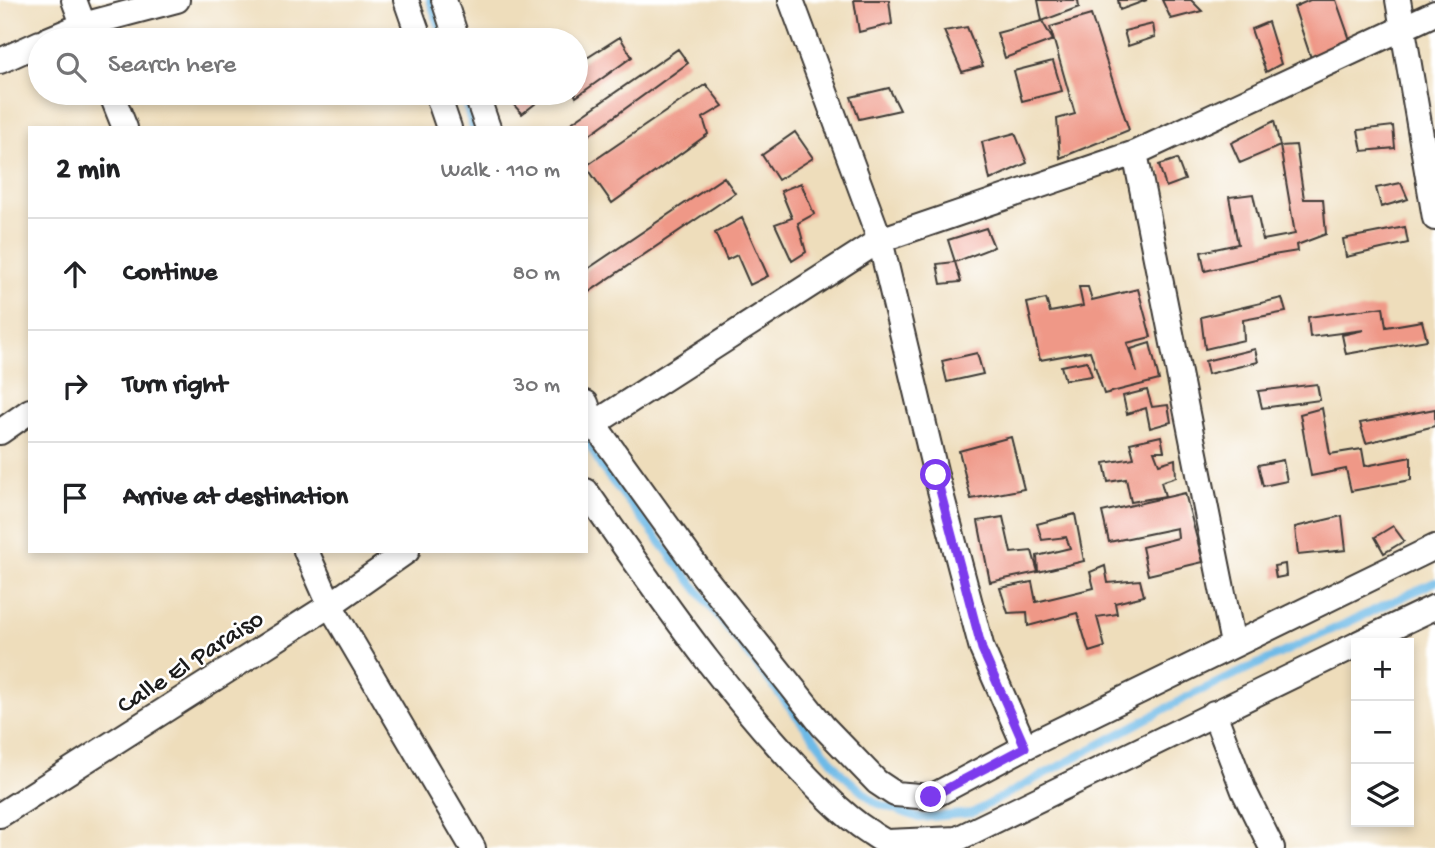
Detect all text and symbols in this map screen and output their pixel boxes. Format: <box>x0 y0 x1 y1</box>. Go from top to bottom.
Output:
search box <box>28 28 588 105</box>
icon: search <box>52 48 90 86</box>
text: Search here <box>108 51 236 82</box>
text: 2 min <box>56 154 120 189</box>
text: Walk · 110 m <box>441 158 560 185</box>
icon: ahead <box>56 255 94 293</box>
text: Continue <box>123 259 217 290</box>
text: 80 m <box>513 261 560 288</box>
icon: right <box>56 367 94 405</box>
text: Turn right <box>123 371 227 402</box>
text: 30 m <box>513 373 560 400</box>
route start <box>920 459 951 490</box>
icon: arrive <box>56 479 94 517</box>
text: Arrive at destination <box>123 483 348 514</box>
street label: Calle El Paraiso <box>112 605 271 723</box>
map controls <box>1351 638 1414 827</box>
button: + <box>1351 638 1414 701</box>
button: − <box>1351 701 1414 764</box>
button: layers <box>1351 764 1414 827</box>
route end <box>915 781 946 812</box>

